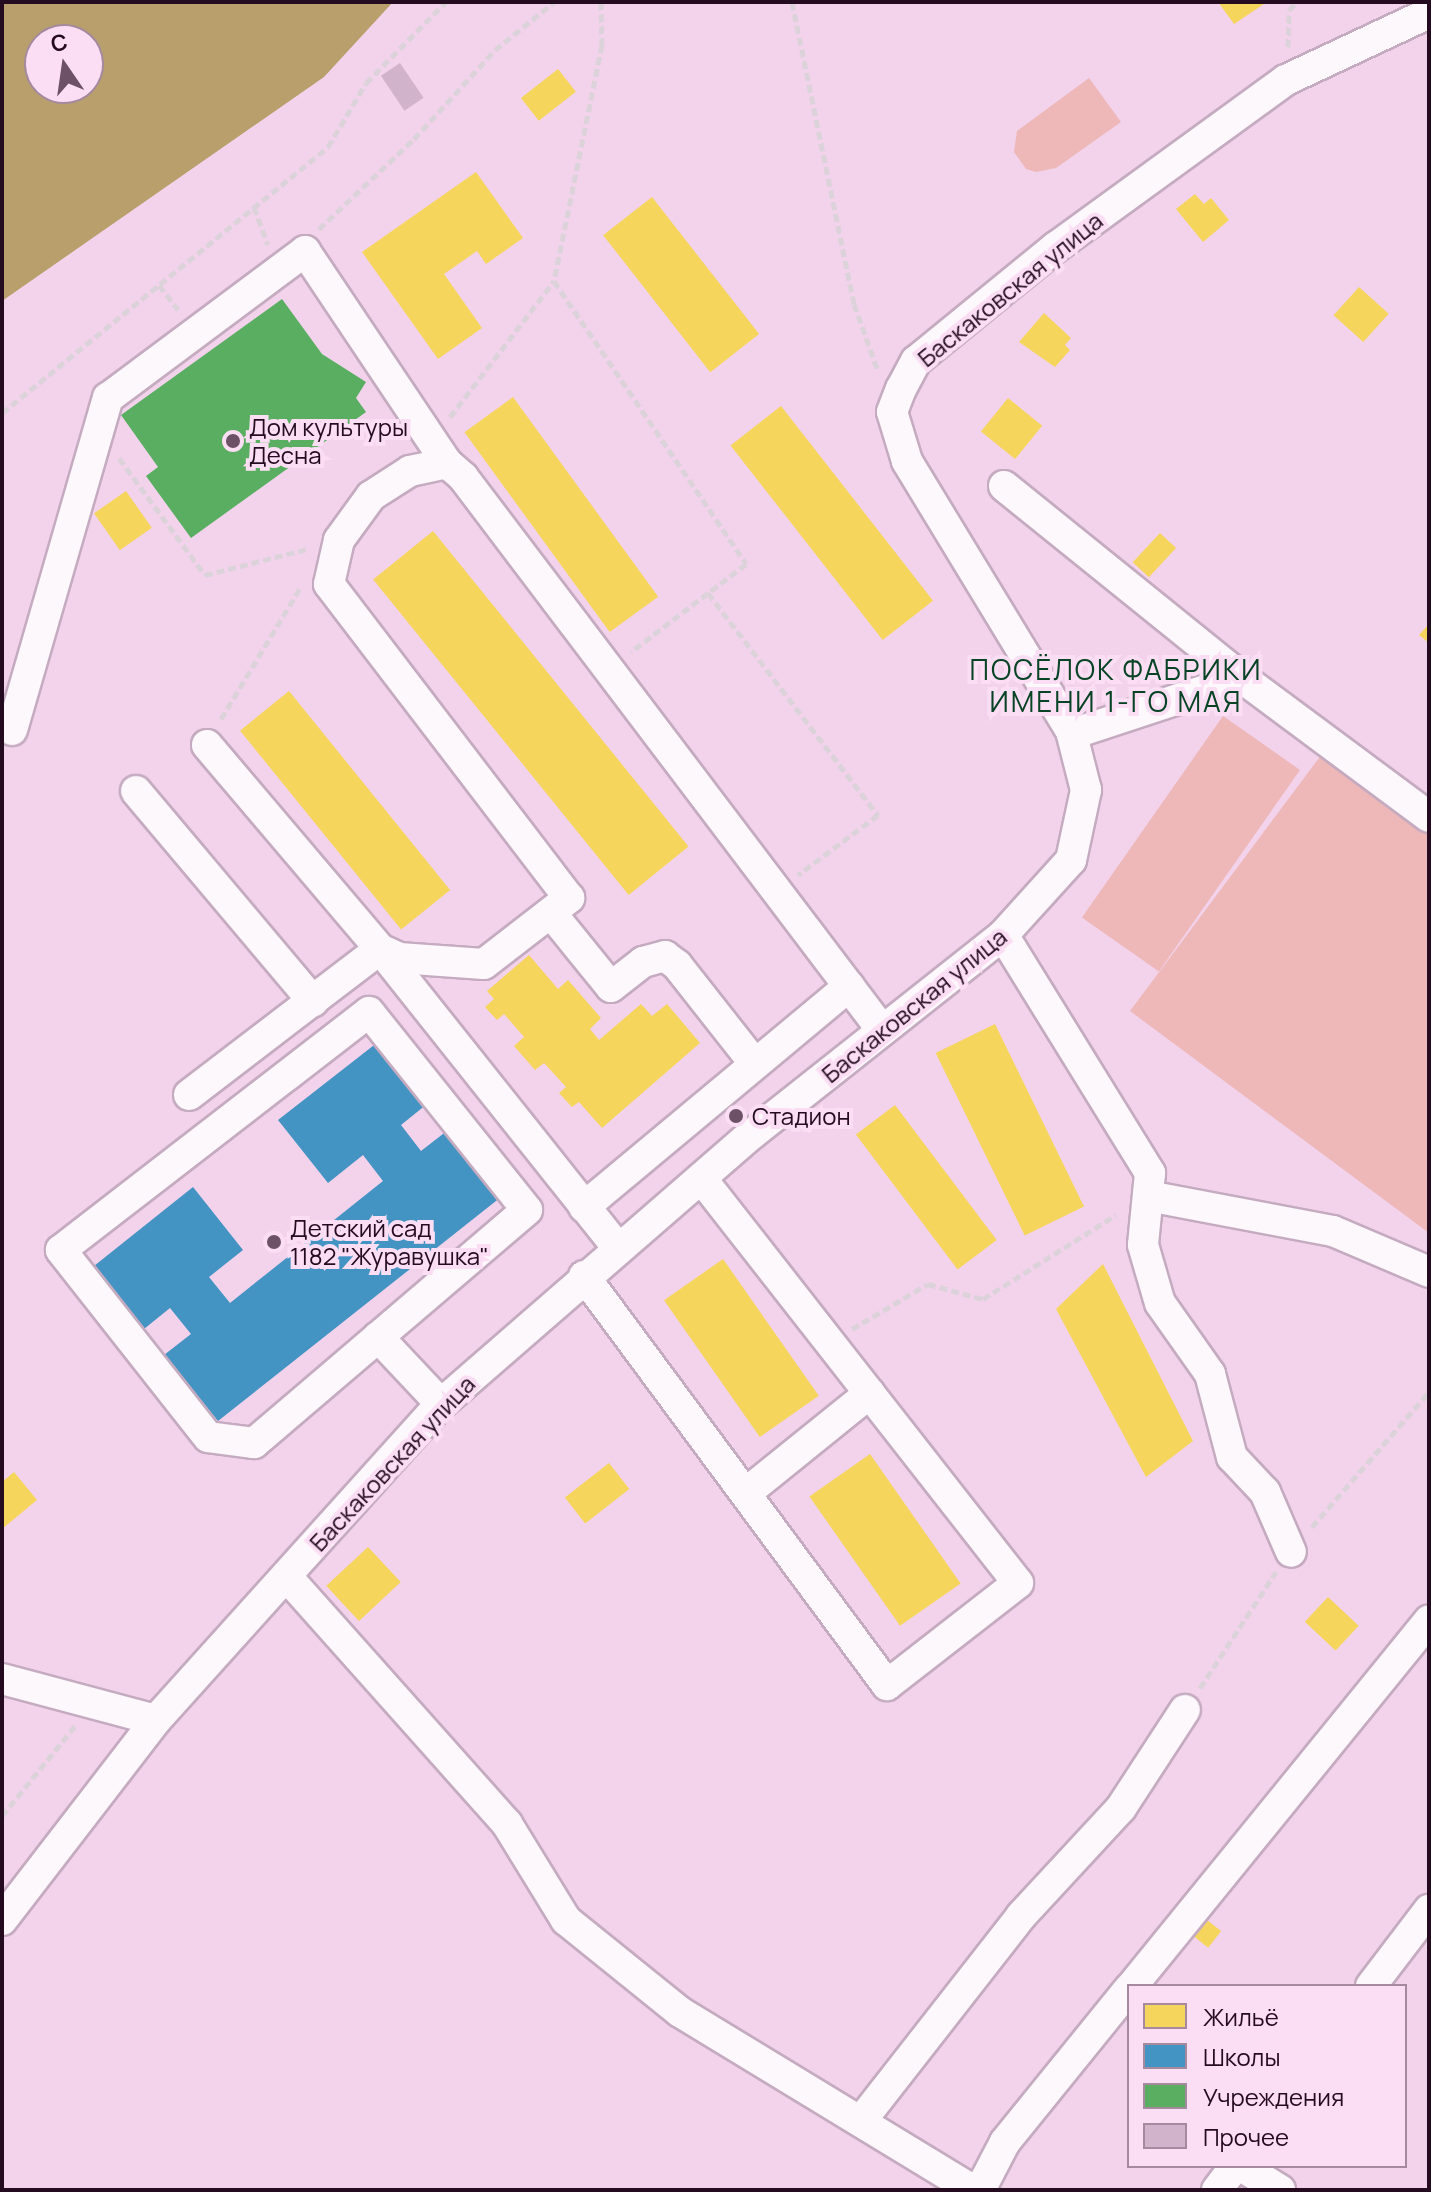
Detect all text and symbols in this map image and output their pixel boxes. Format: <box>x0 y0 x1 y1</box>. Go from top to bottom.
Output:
north arrow <box>24 24 104 104</box>
text: С <box>48 26 70 59</box>
street label: Баскаковская улица <box>912 206 1108 372</box>
place label: Дом культуры Десна <box>249 413 408 469</box>
marker: Дом культуры Десна <box>224 432 242 450</box>
district label: ПОСЁЛОК ФАБРИКИ ИМЕНИ 1-ГО МАЯ <box>969 652 1263 718</box>
street label: Баскаковская улица <box>816 922 1012 1088</box>
place label: Стадион <box>752 1102 851 1130</box>
marker: Стадион <box>727 1107 745 1125</box>
place label: Детский сад 1182 "Журавушка" <box>290 1214 489 1270</box>
marker: Детский сад 1182 "Журавушка" <box>265 1233 283 1251</box>
street label: Баскаковская улица <box>303 1369 481 1557</box>
legend <box>1127 1984 1407 2168</box>
text: Жильё <box>1203 2000 1279 2033</box>
text: Школы <box>1203 2040 1281 2073</box>
text: Учреждения <box>1203 2080 1344 2113</box>
text: Прочее <box>1203 2120 1289 2153</box>

